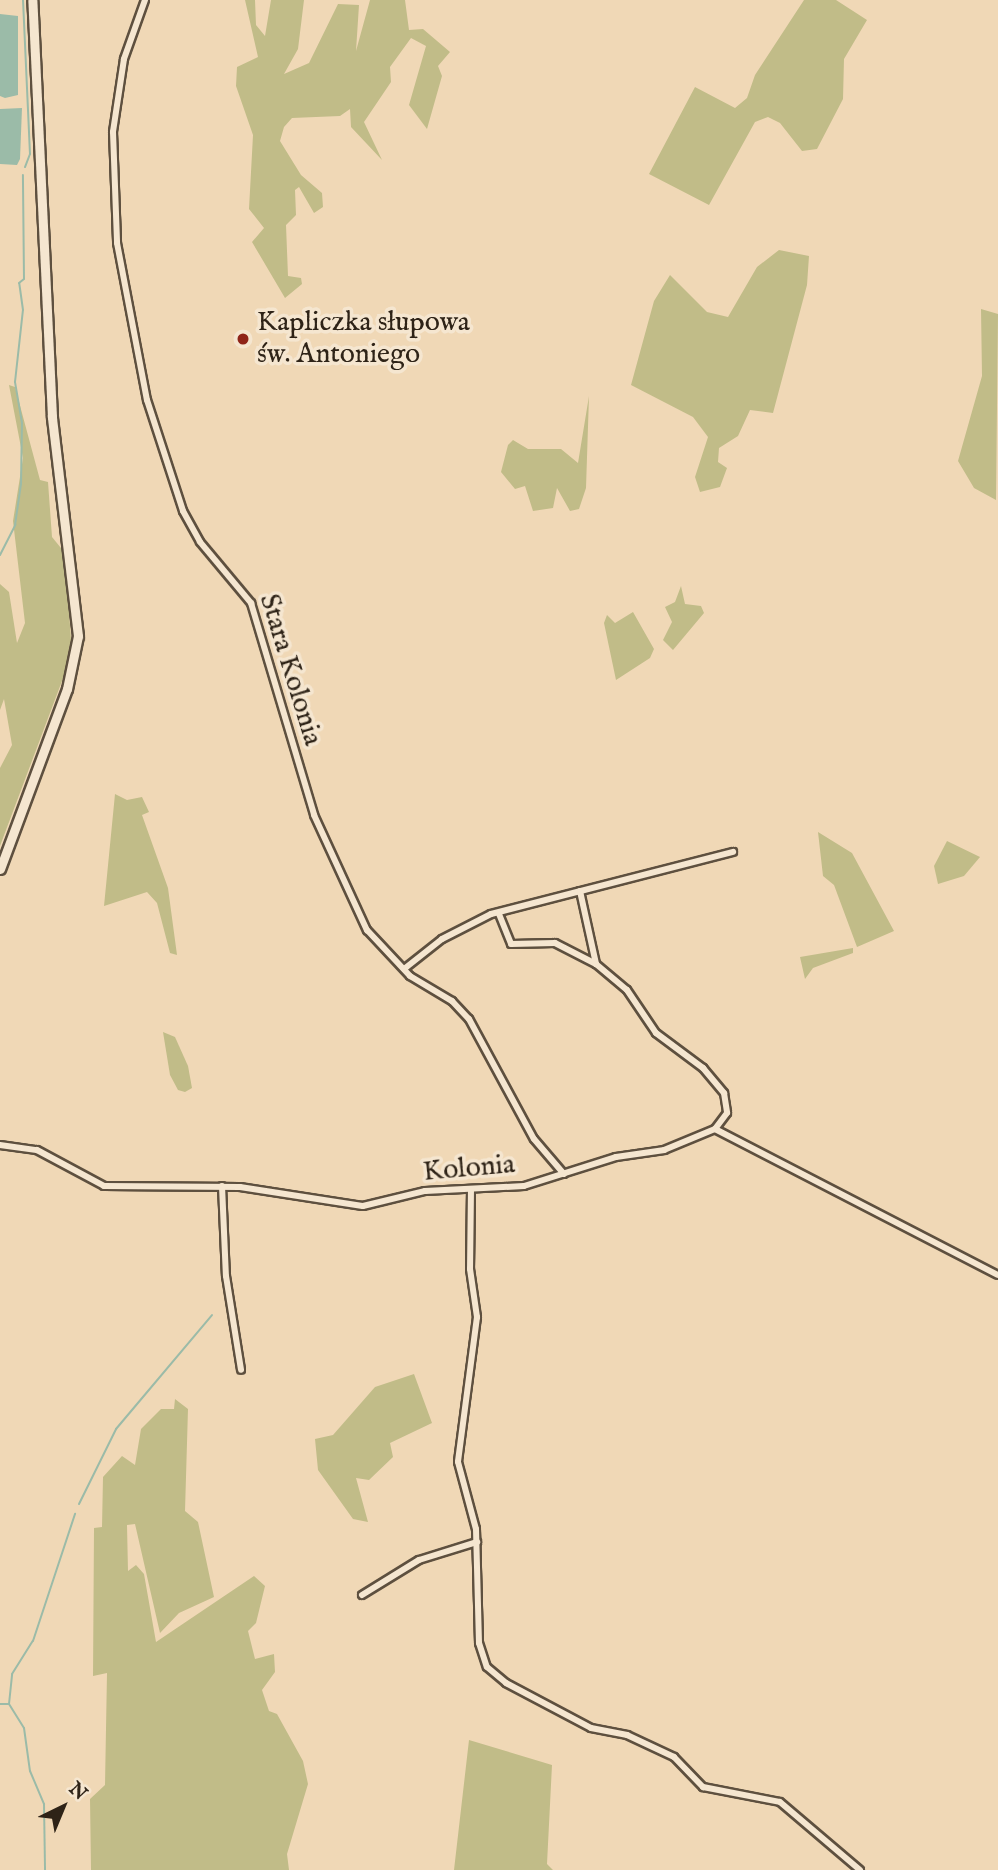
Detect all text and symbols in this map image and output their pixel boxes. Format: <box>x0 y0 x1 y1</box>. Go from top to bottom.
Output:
place label: Kapliczka słupowa św. Antoniego <box>257 306 470 372</box>
marker: Kapliczka słupowa św. Antoniego <box>235 331 251 347</box>
street label: Stara Kolonia <box>251 590 329 750</box>
street label: Kolonia <box>422 1148 516 1190</box>
north arrow <box>28 1772 98 1842</box>
text: N <box>63 1777 92 1806</box>

